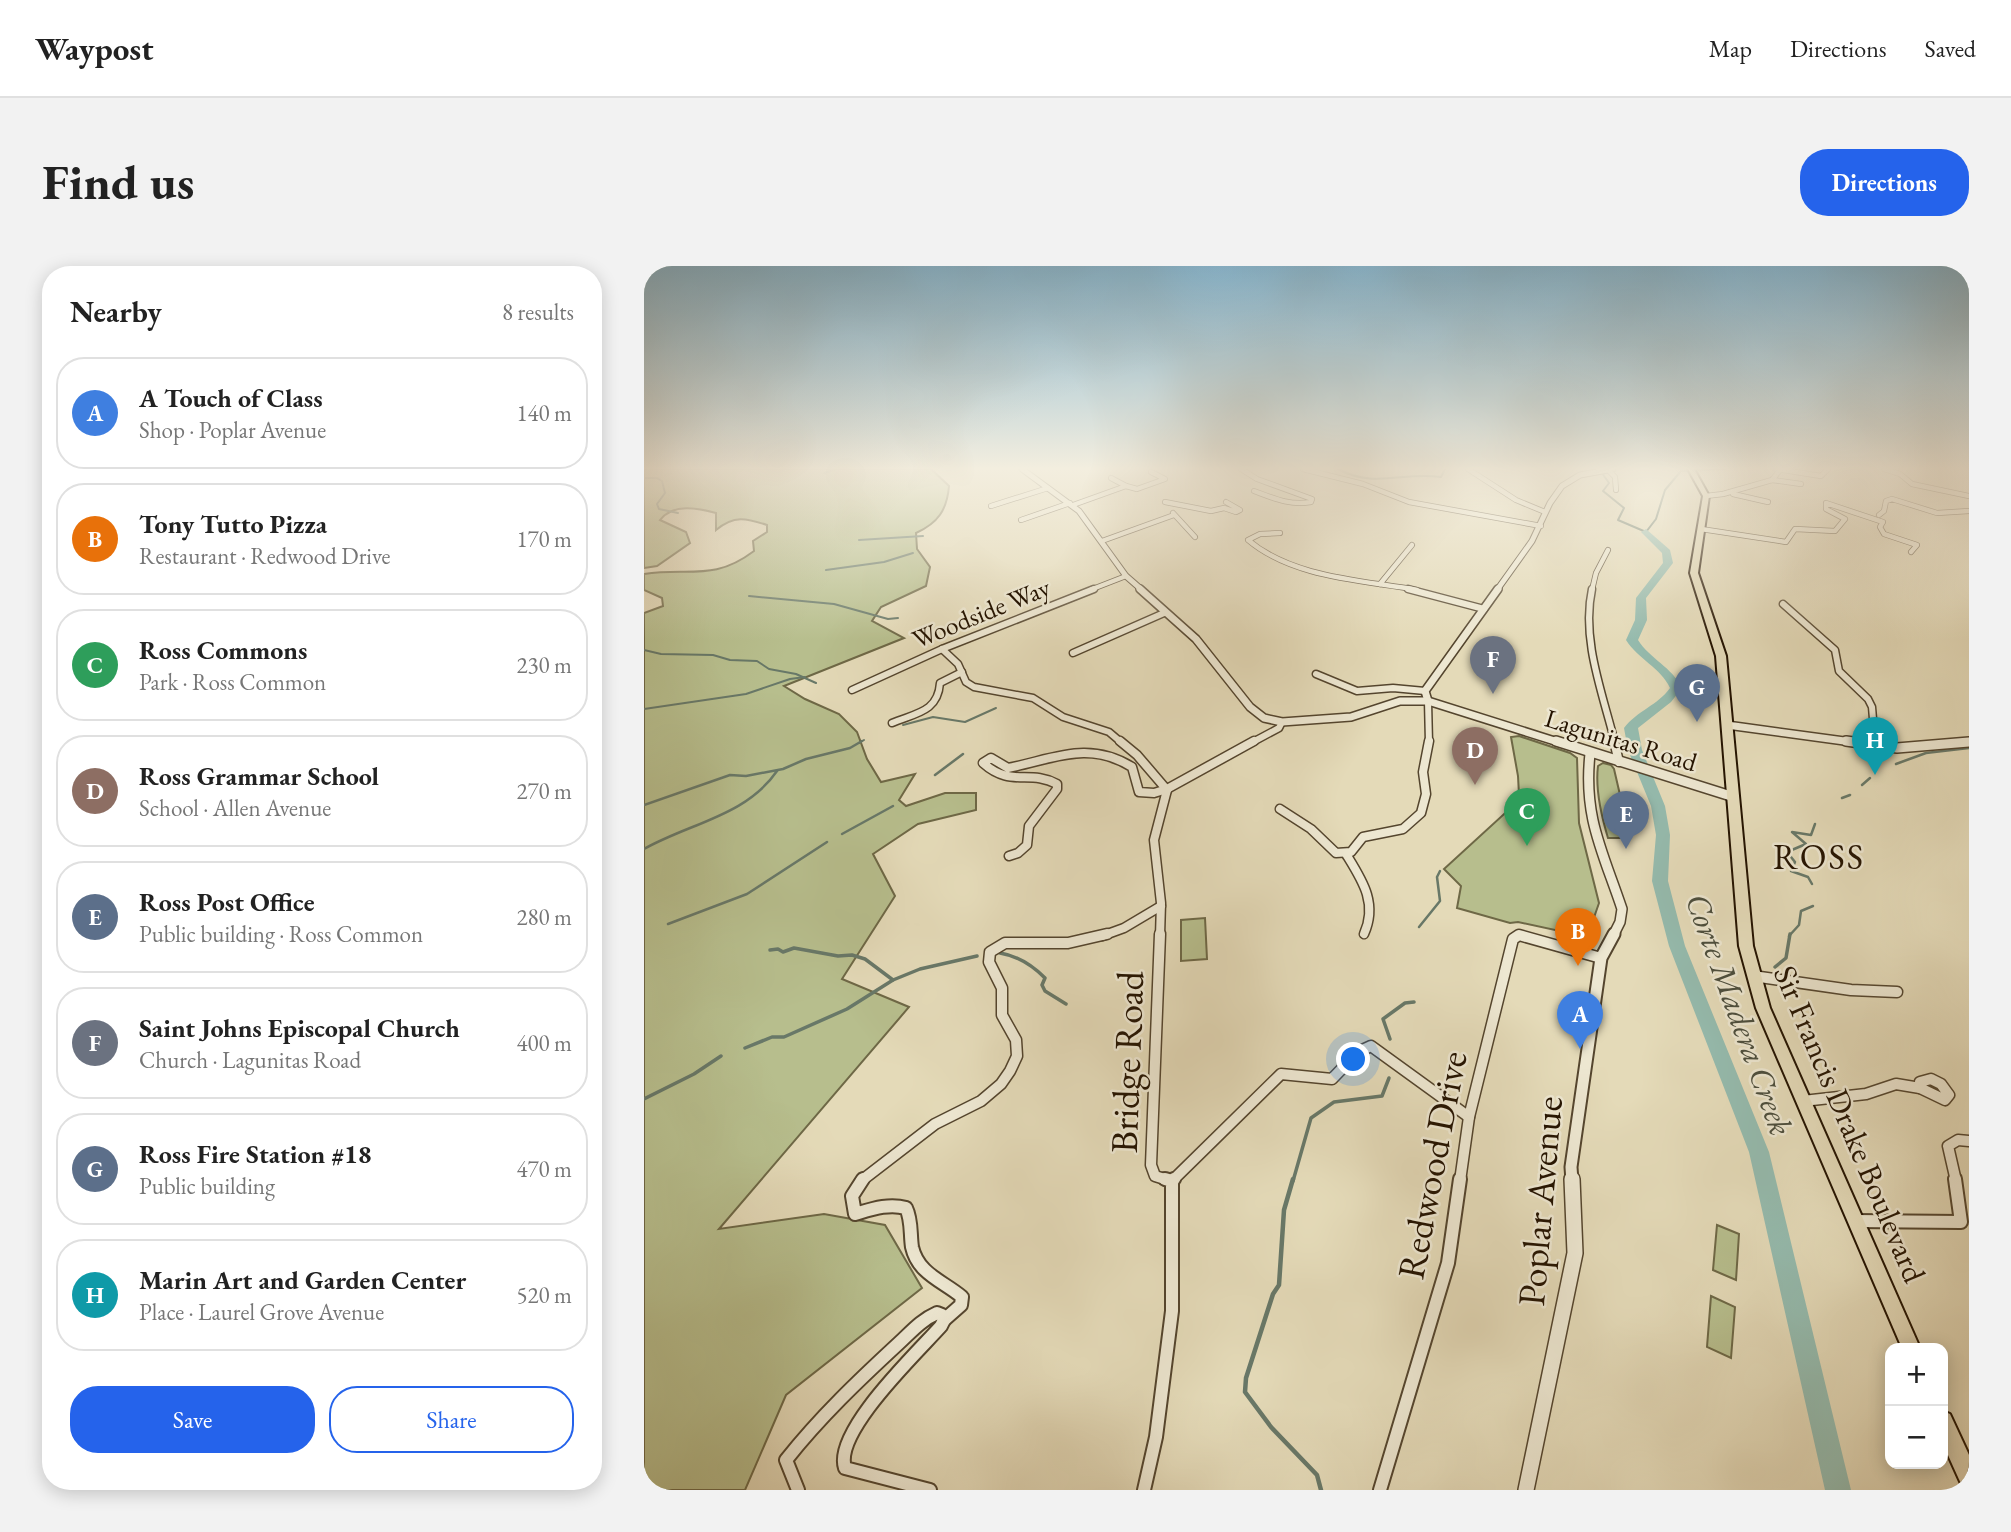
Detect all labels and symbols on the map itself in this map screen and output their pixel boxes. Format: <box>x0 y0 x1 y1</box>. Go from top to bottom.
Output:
street label: Woodside Way <box>907 570 1056 656</box>
pin: F <box>1470 636 1516 694</box>
pin: G <box>1674 664 1720 722</box>
street label: Lagunitas Road <box>1541 701 1702 779</box>
pin: H <box>1852 717 1898 775</box>
pin: D <box>1452 727 1498 785</box>
pin: C <box>1504 788 1550 846</box>
pin: E <box>1603 791 1649 849</box>
district label: ROSS <box>1773 834 1865 879</box>
water label: Corte Madera Creek <box>1676 887 1803 1141</box>
pin: B <box>1555 908 1601 966</box>
street label: Sir Francis Drake Boulevard <box>1764 959 1936 1290</box>
street label: Bridge Road <box>1099 969 1154 1154</box>
pin: A <box>1557 991 1603 1049</box>
your location <box>1336 1042 1370 1076</box>
street label: Redwood Drive <box>1385 1047 1478 1283</box>
street label: Poplar Avenue <box>1506 1094 1573 1308</box>

